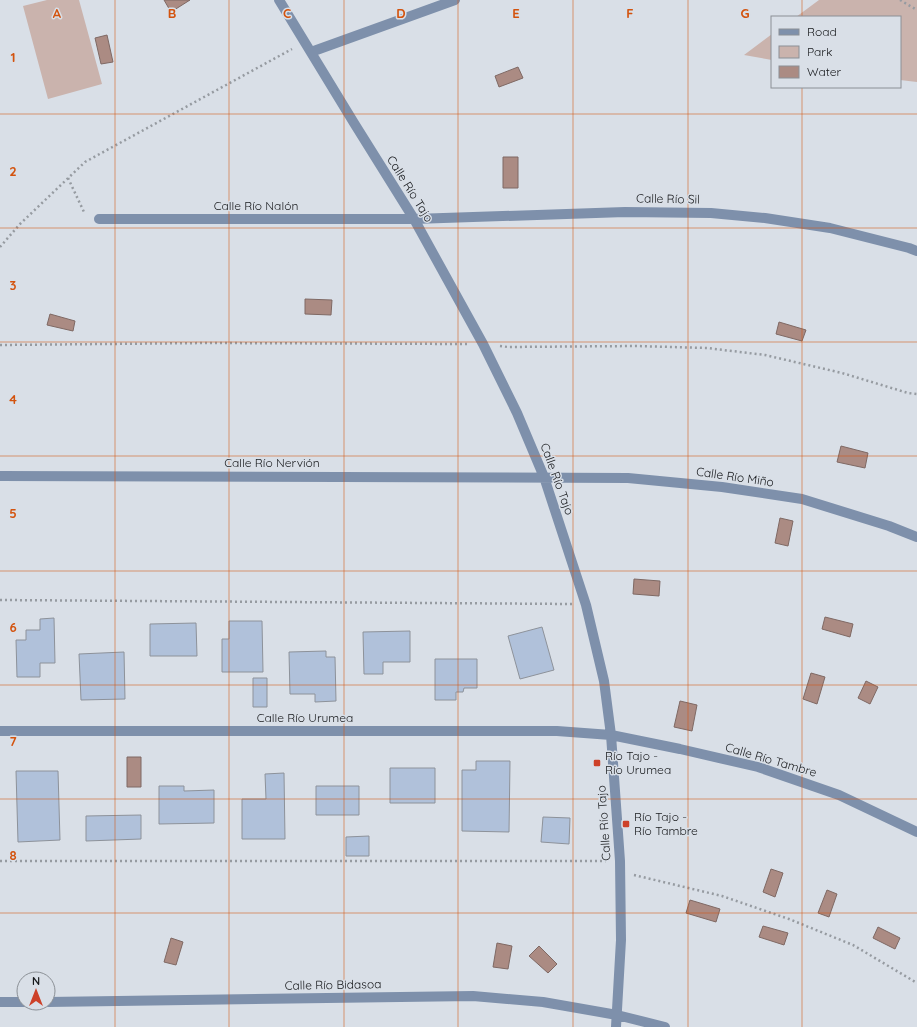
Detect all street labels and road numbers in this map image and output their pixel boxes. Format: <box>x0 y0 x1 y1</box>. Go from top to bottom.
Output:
street label: Calle Río Tajo <box>384 153 437 225</box>
street label: Calle Río Sil <box>636 190 700 207</box>
street label: Calle Río Nalón <box>214 198 298 213</box>
street label: Calle Río Tajo <box>538 441 577 517</box>
street label: Calle Río Nervión <box>224 455 320 470</box>
street label: Calle Río Miño <box>695 464 775 489</box>
street label: Calle Río Urumea <box>257 710 353 725</box>
street label: Calle Río Tambre <box>724 739 819 780</box>
street label: Calle Río Tajo <box>593 785 614 861</box>
street label: Calle Río Bidasoa <box>284 976 382 993</box>

